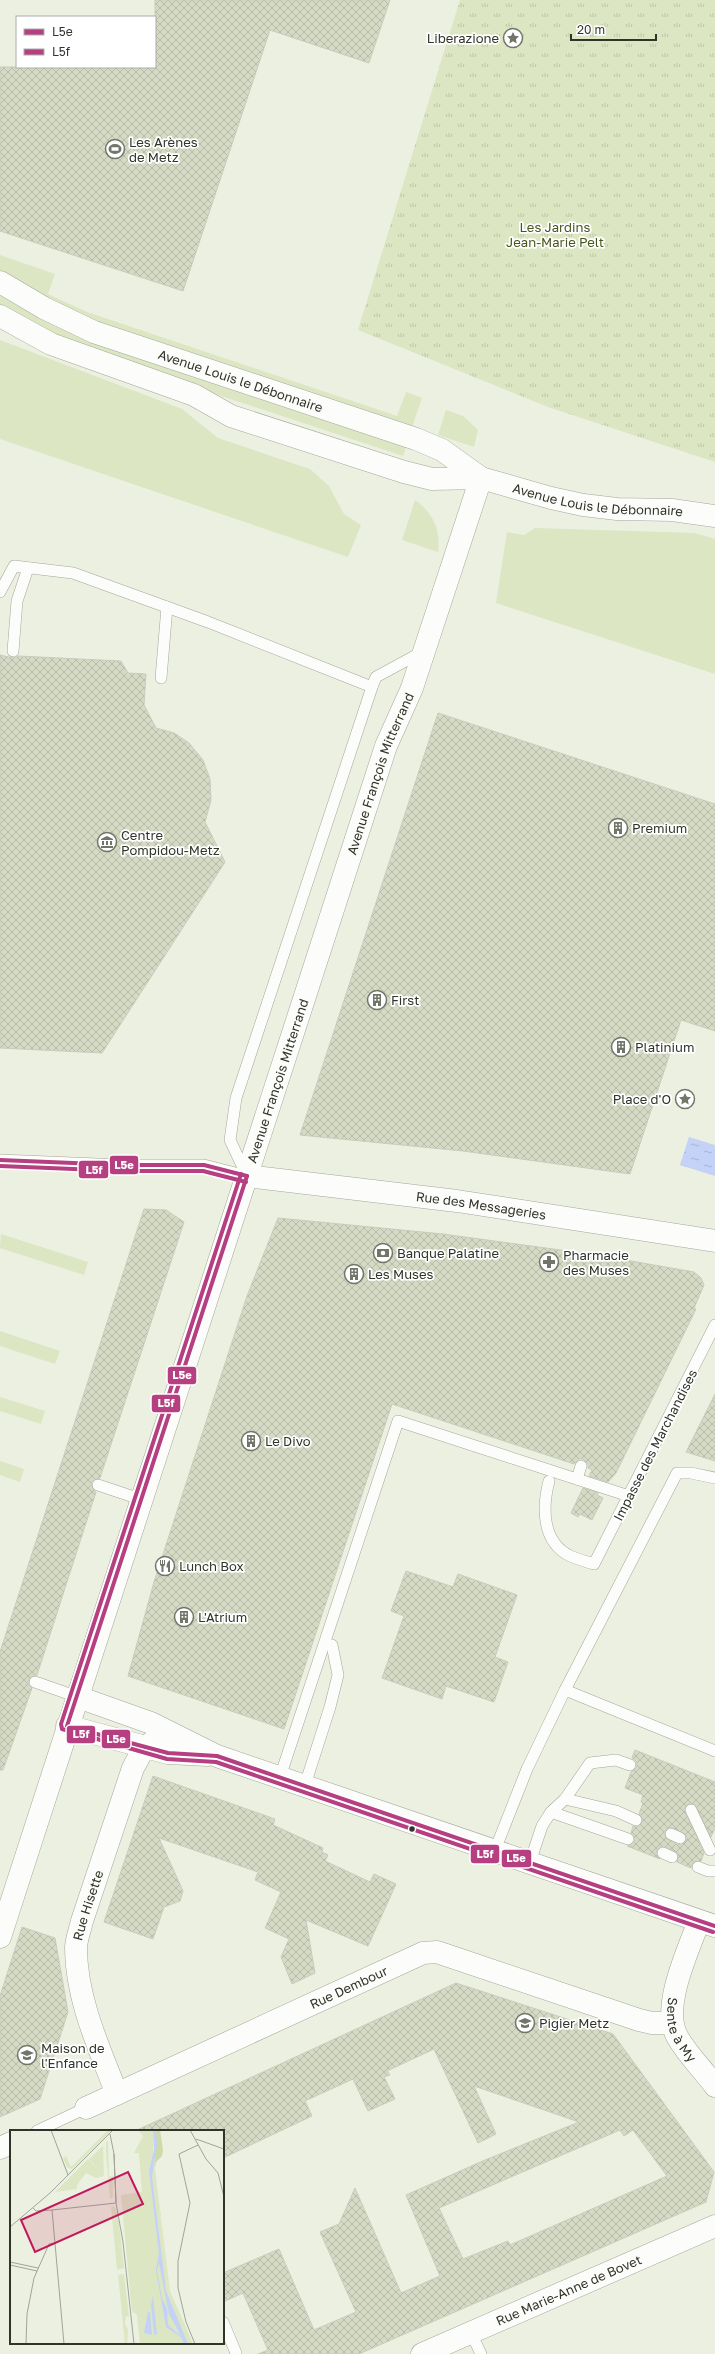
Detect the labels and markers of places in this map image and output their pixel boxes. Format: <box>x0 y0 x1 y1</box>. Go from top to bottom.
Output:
place icon: Liberazione <box>502 27 524 49</box>
place label: Liberazione <box>427 30 499 46</box>
place label: Les Arènes de Metz <box>129 134 198 165</box>
sports icon: Les Arènes de Metz <box>104 138 126 160</box>
building icon: Premium <box>607 817 629 839</box>
place label: Premium <box>632 820 687 836</box>
place label: Centre Pompidou-Metz <box>121 827 220 858</box>
museum icon: Centre Pompidou-Metz <box>96 831 118 853</box>
building icon: First <box>366 989 388 1011</box>
place label: First <box>391 992 419 1008</box>
building icon: Platinium <box>610 1036 632 1058</box>
place label: Platinium <box>635 1039 694 1055</box>
place icon: Place d'O <box>674 1088 696 1110</box>
place label: Place d'O <box>613 1091 671 1107</box>
bank icon: Banque Palatine <box>372 1242 394 1264</box>
place label: Banque Palatine <box>397 1245 499 1261</box>
place label: Pharmacie des Muses <box>563 1247 629 1278</box>
pharmacy icon: Pharmacie des Muses <box>538 1251 560 1273</box>
building icon: Les Muses <box>343 1263 365 1285</box>
place label: Les Muses <box>368 1266 433 1282</box>
building icon: Le Divo <box>240 1430 262 1452</box>
place label: Le Divo <box>265 1433 311 1449</box>
restaurant icon: Lunch Box <box>154 1555 176 1577</box>
place label: Lunch Box <box>179 1558 244 1574</box>
building icon: L'Atrium <box>173 1606 195 1628</box>
place label: L'Atrium <box>198 1609 247 1625</box>
unlabelled marker <box>407 1824 417 1834</box>
school or university icon: Pigier Metz <box>514 2012 536 2034</box>
place label: Pigier Metz <box>539 2015 610 2031</box>
place label: Maison de l'Enfance <box>41 2040 104 2071</box>
school or university icon: Maison de l'Enfance <box>16 2044 38 2066</box>

